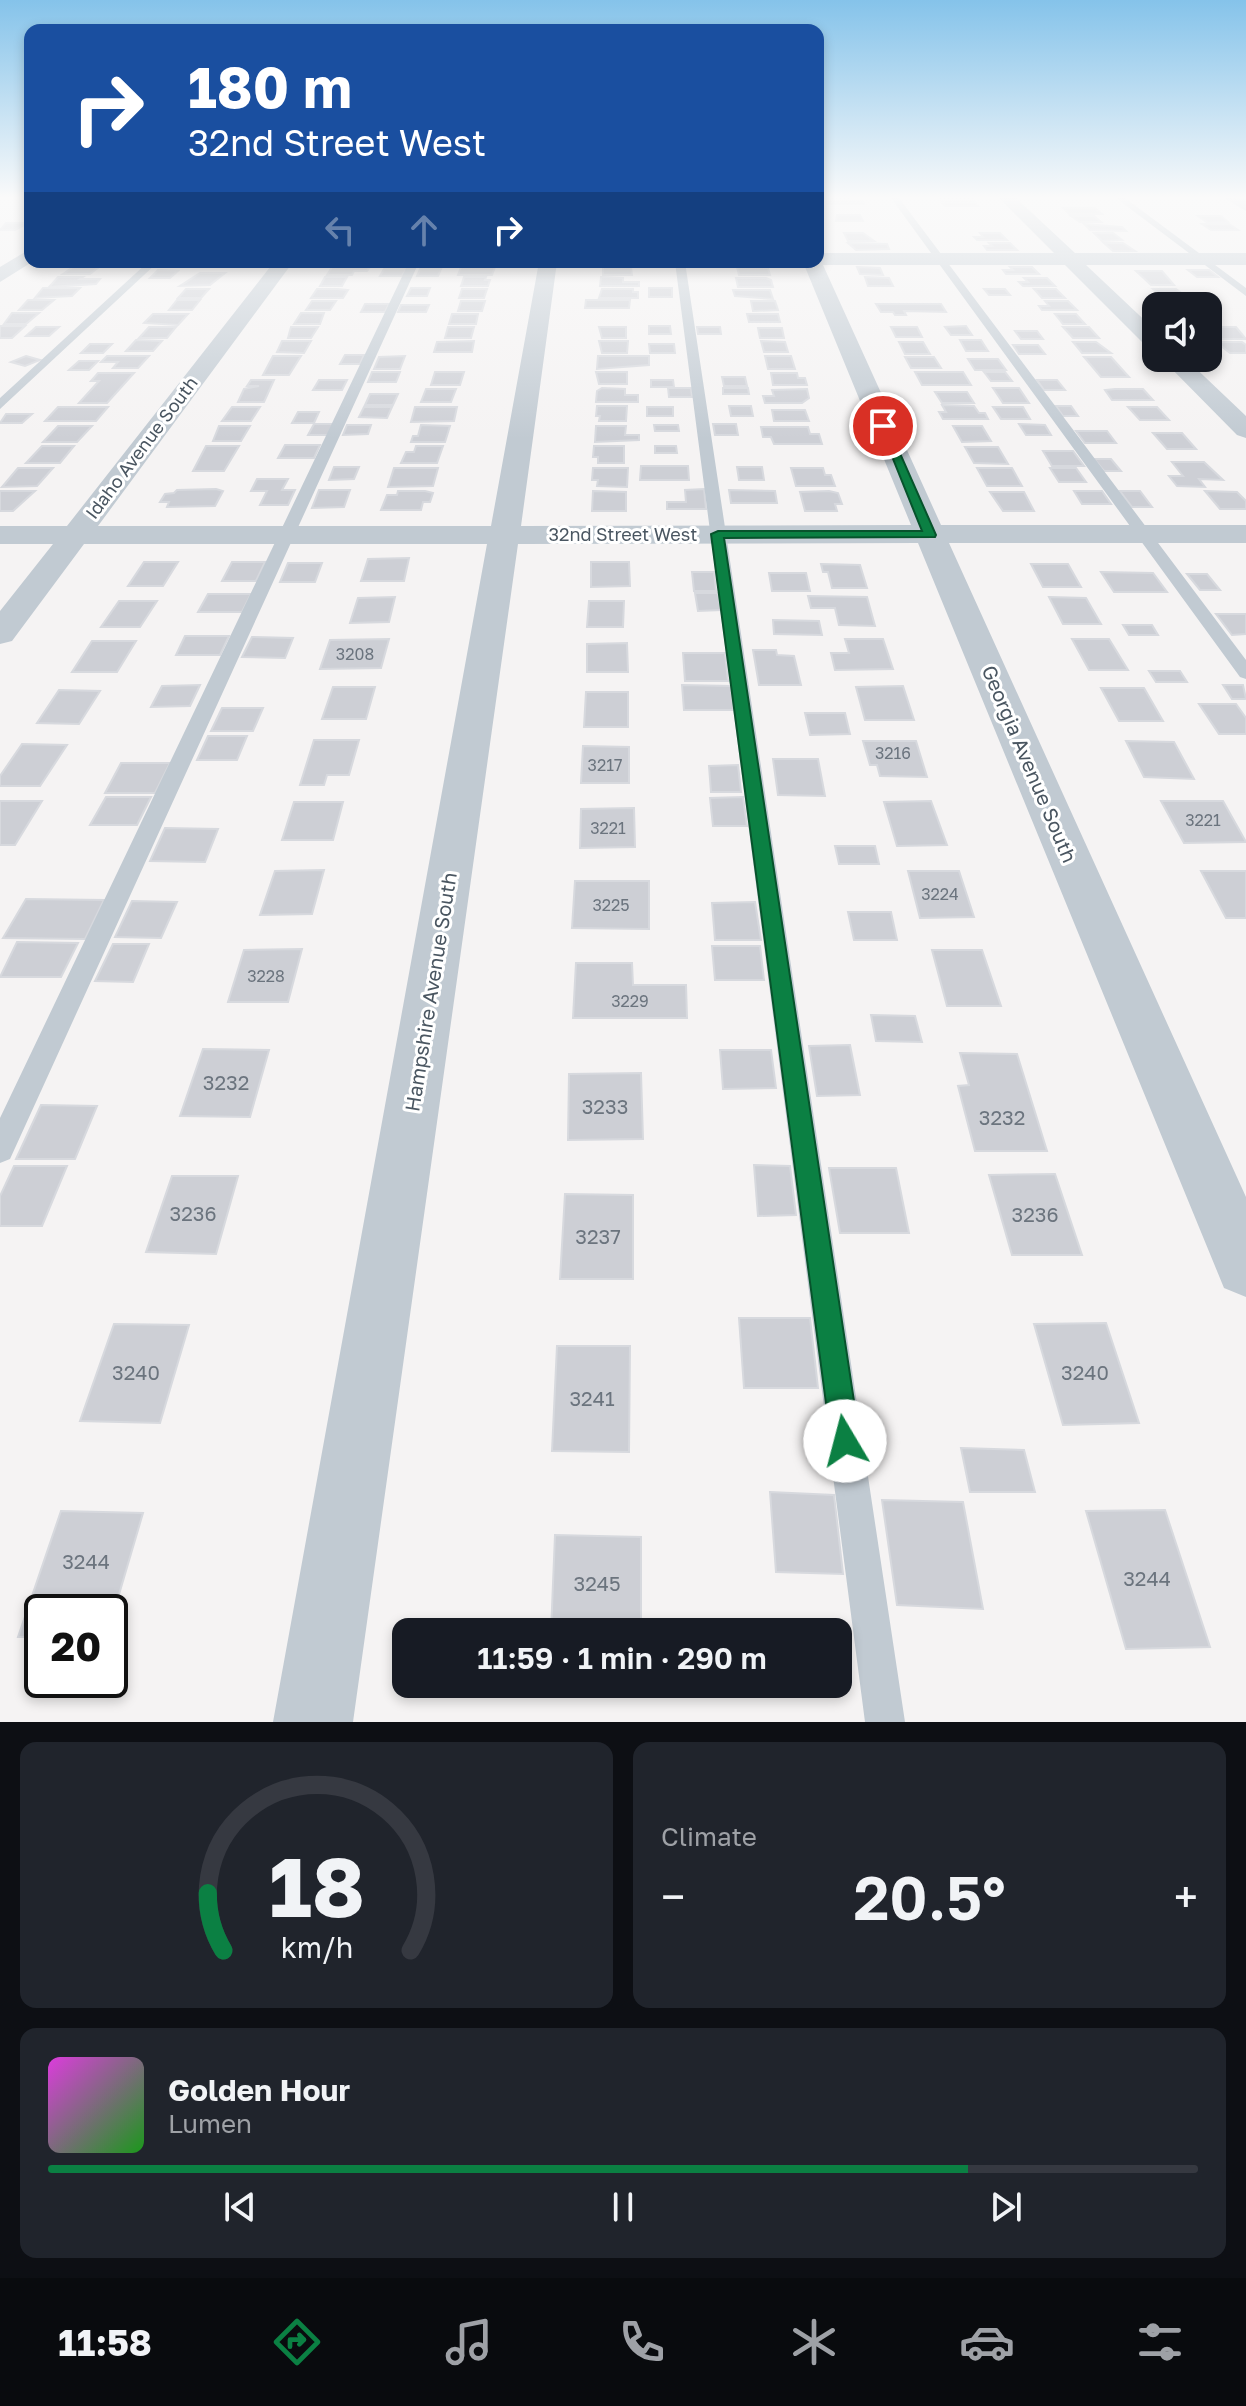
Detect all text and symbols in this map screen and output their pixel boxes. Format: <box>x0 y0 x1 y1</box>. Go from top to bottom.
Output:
text: 180 m <box>188 53 352 120</box>
icon: right <box>56 56 160 160</box>
text: 32nd Street West <box>188 121 486 164</box>
icon: left <box>318 208 362 252</box>
icon: ahead <box>402 208 446 252</box>
icon: right <box>486 208 530 252</box>
map controls <box>1142 292 1222 372</box>
button: sound <box>1142 292 1222 372</box>
street label: Idaho Avenue South <box>80 372 202 523</box>
pin <box>849 392 917 460</box>
icon: arrive <box>861 404 905 448</box>
street label: 32nd Street West <box>548 523 698 545</box>
house number: 3208 <box>336 644 374 664</box>
street label: Georgia Avenue South <box>977 661 1082 866</box>
house number: 3216 <box>875 743 911 763</box>
house number: 3217 <box>588 755 622 775</box>
house number: 3221 <box>1185 810 1221 830</box>
house number: 3221 <box>590 818 626 838</box>
street label: Hampshire Avenue South <box>399 871 461 1113</box>
house number: 3224 <box>921 884 959 904</box>
house number: 3225 <box>592 895 630 915</box>
house number: 3228 <box>247 966 285 986</box>
house number: 3229 <box>611 991 649 1011</box>
house number: 3232 <box>203 1070 249 1094</box>
house number: 3233 <box>582 1094 628 1118</box>
house number: 3232 <box>979 1105 1025 1129</box>
house number: 3236 <box>169 1201 217 1225</box>
house number: 3236 <box>1011 1202 1059 1226</box>
house number: 3237 <box>575 1224 621 1248</box>
house number: 3240 <box>112 1360 160 1384</box>
house number: 3240 <box>1061 1360 1109 1384</box>
house number: 3241 <box>569 1386 615 1410</box>
position arrow <box>803 1399 887 1483</box>
house number: 3244 <box>62 1549 110 1573</box>
house number: 3244 <box>1123 1566 1171 1590</box>
house number: 3245 <box>573 1571 621 1595</box>
speed limit sign: 20 <box>24 1594 128 1698</box>
text: 11:59 · 1 min · 290 m <box>477 1640 767 1676</box>
text: Climate <box>661 1821 757 1852</box>
text: 18 <box>268 1835 365 1935</box>
text: 20.5° <box>853 1861 1006 1933</box>
text: − <box>661 1870 685 1923</box>
text: + <box>1174 1870 1198 1923</box>
text: km/h <box>280 1930 353 1964</box>
text: Golden Hour <box>168 2072 350 2108</box>
text: Lumen <box>168 2108 252 2139</box>
icon: previous <box>218 2185 262 2229</box>
icon: pause <box>601 2185 645 2229</box>
icon: next <box>984 2185 1028 2229</box>
icon: directions <box>269 2314 325 2370</box>
icon: music <box>441 2314 497 2370</box>
icon: phone <box>614 2314 670 2370</box>
icon: climate <box>786 2314 842 2370</box>
icon: car <box>959 2314 1015 2370</box>
icon: filters <box>1132 2314 1188 2370</box>
text: 11:58 <box>58 2321 152 2364</box>

